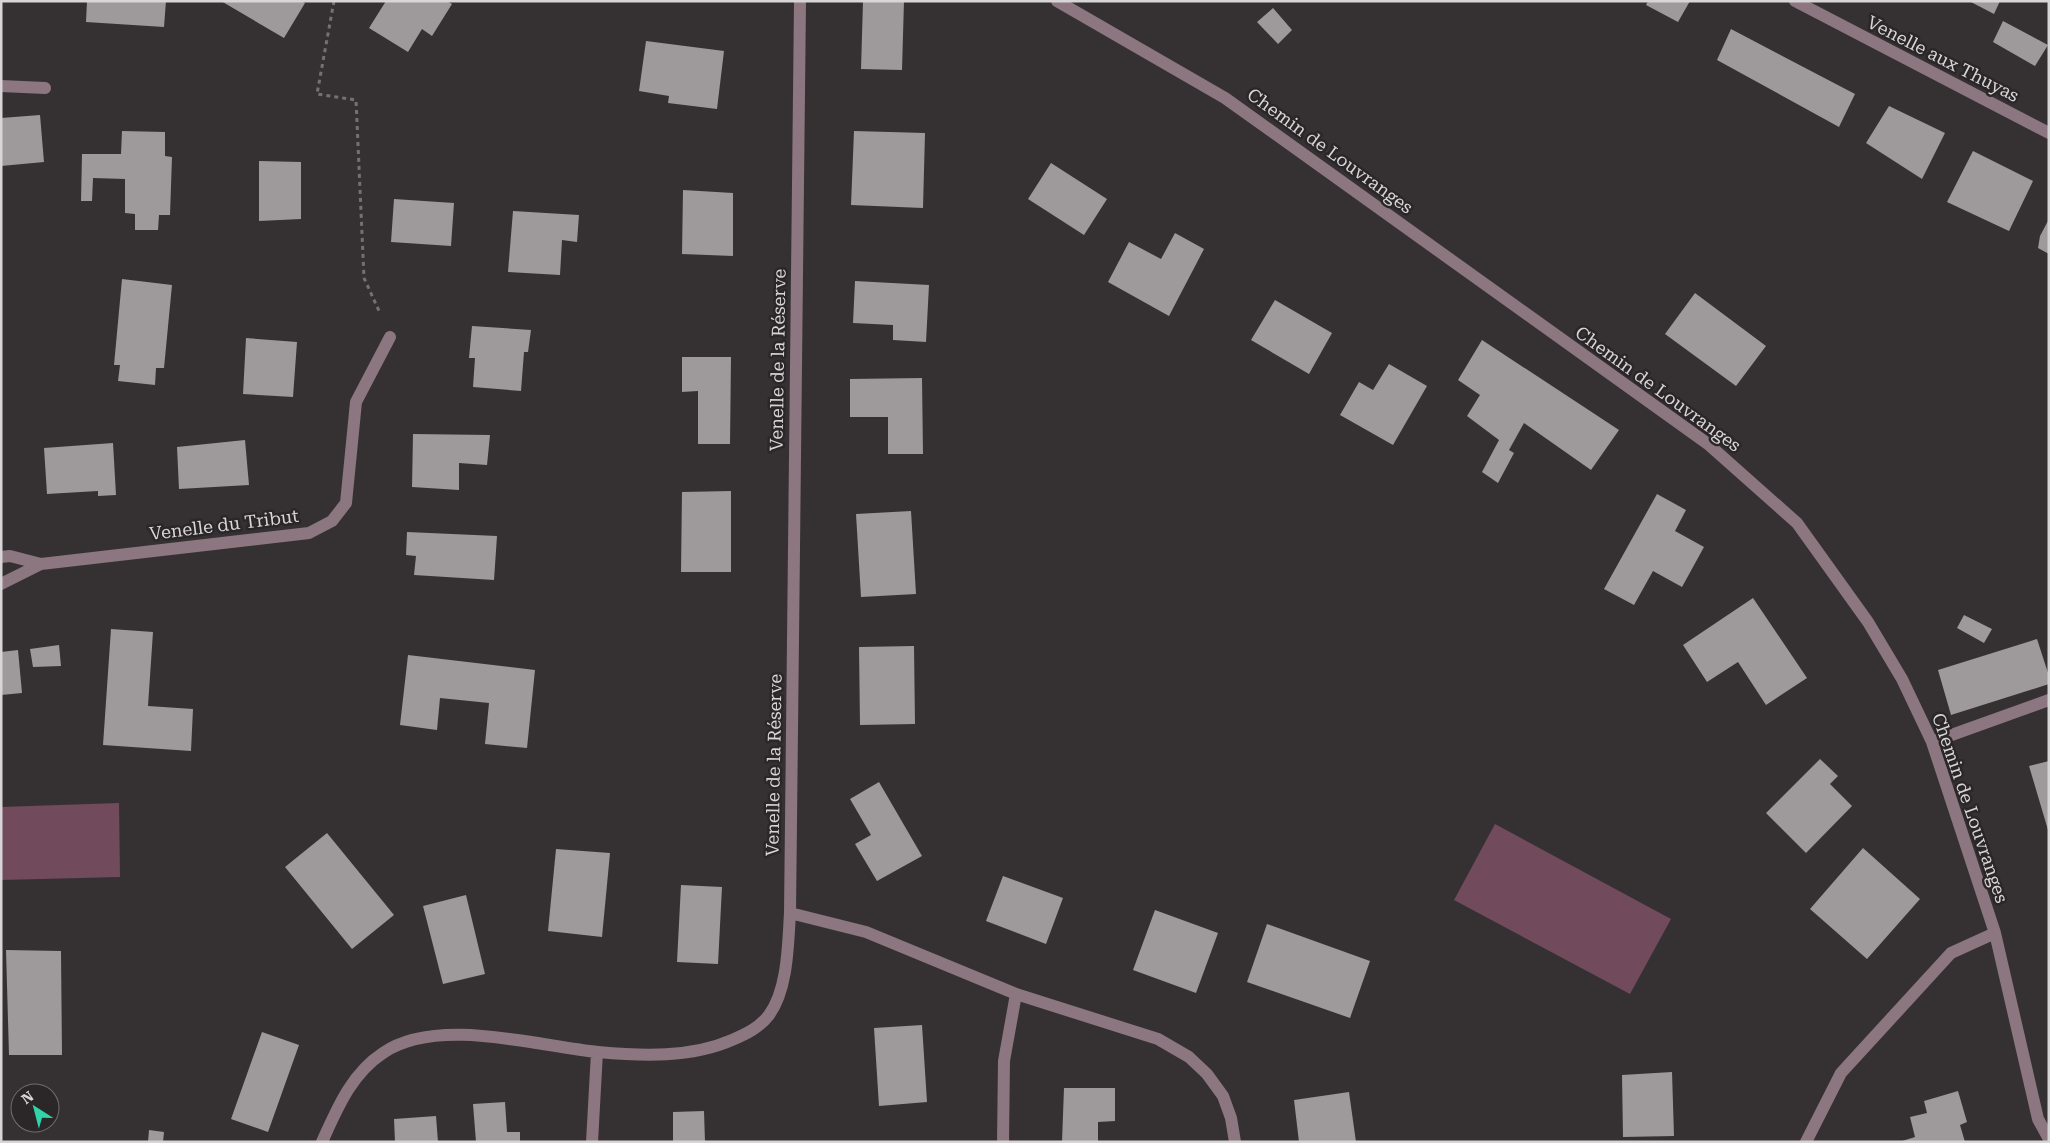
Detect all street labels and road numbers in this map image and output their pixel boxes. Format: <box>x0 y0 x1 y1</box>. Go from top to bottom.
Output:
street label: Venelle aux Thuyas <box>1864 11 2023 106</box>
street label: Chemin de Louvranges <box>1243 83 1417 218</box>
street label: Venelle de la Réserve <box>765 269 790 451</box>
street label: Chemin de Louvranges <box>1571 321 1745 456</box>
street label: Venelle du Tribut <box>148 505 300 544</box>
street label: Venelle de la Réserve <box>761 674 786 856</box>
street label: Chemin de Louvranges <box>1928 710 2013 906</box>

